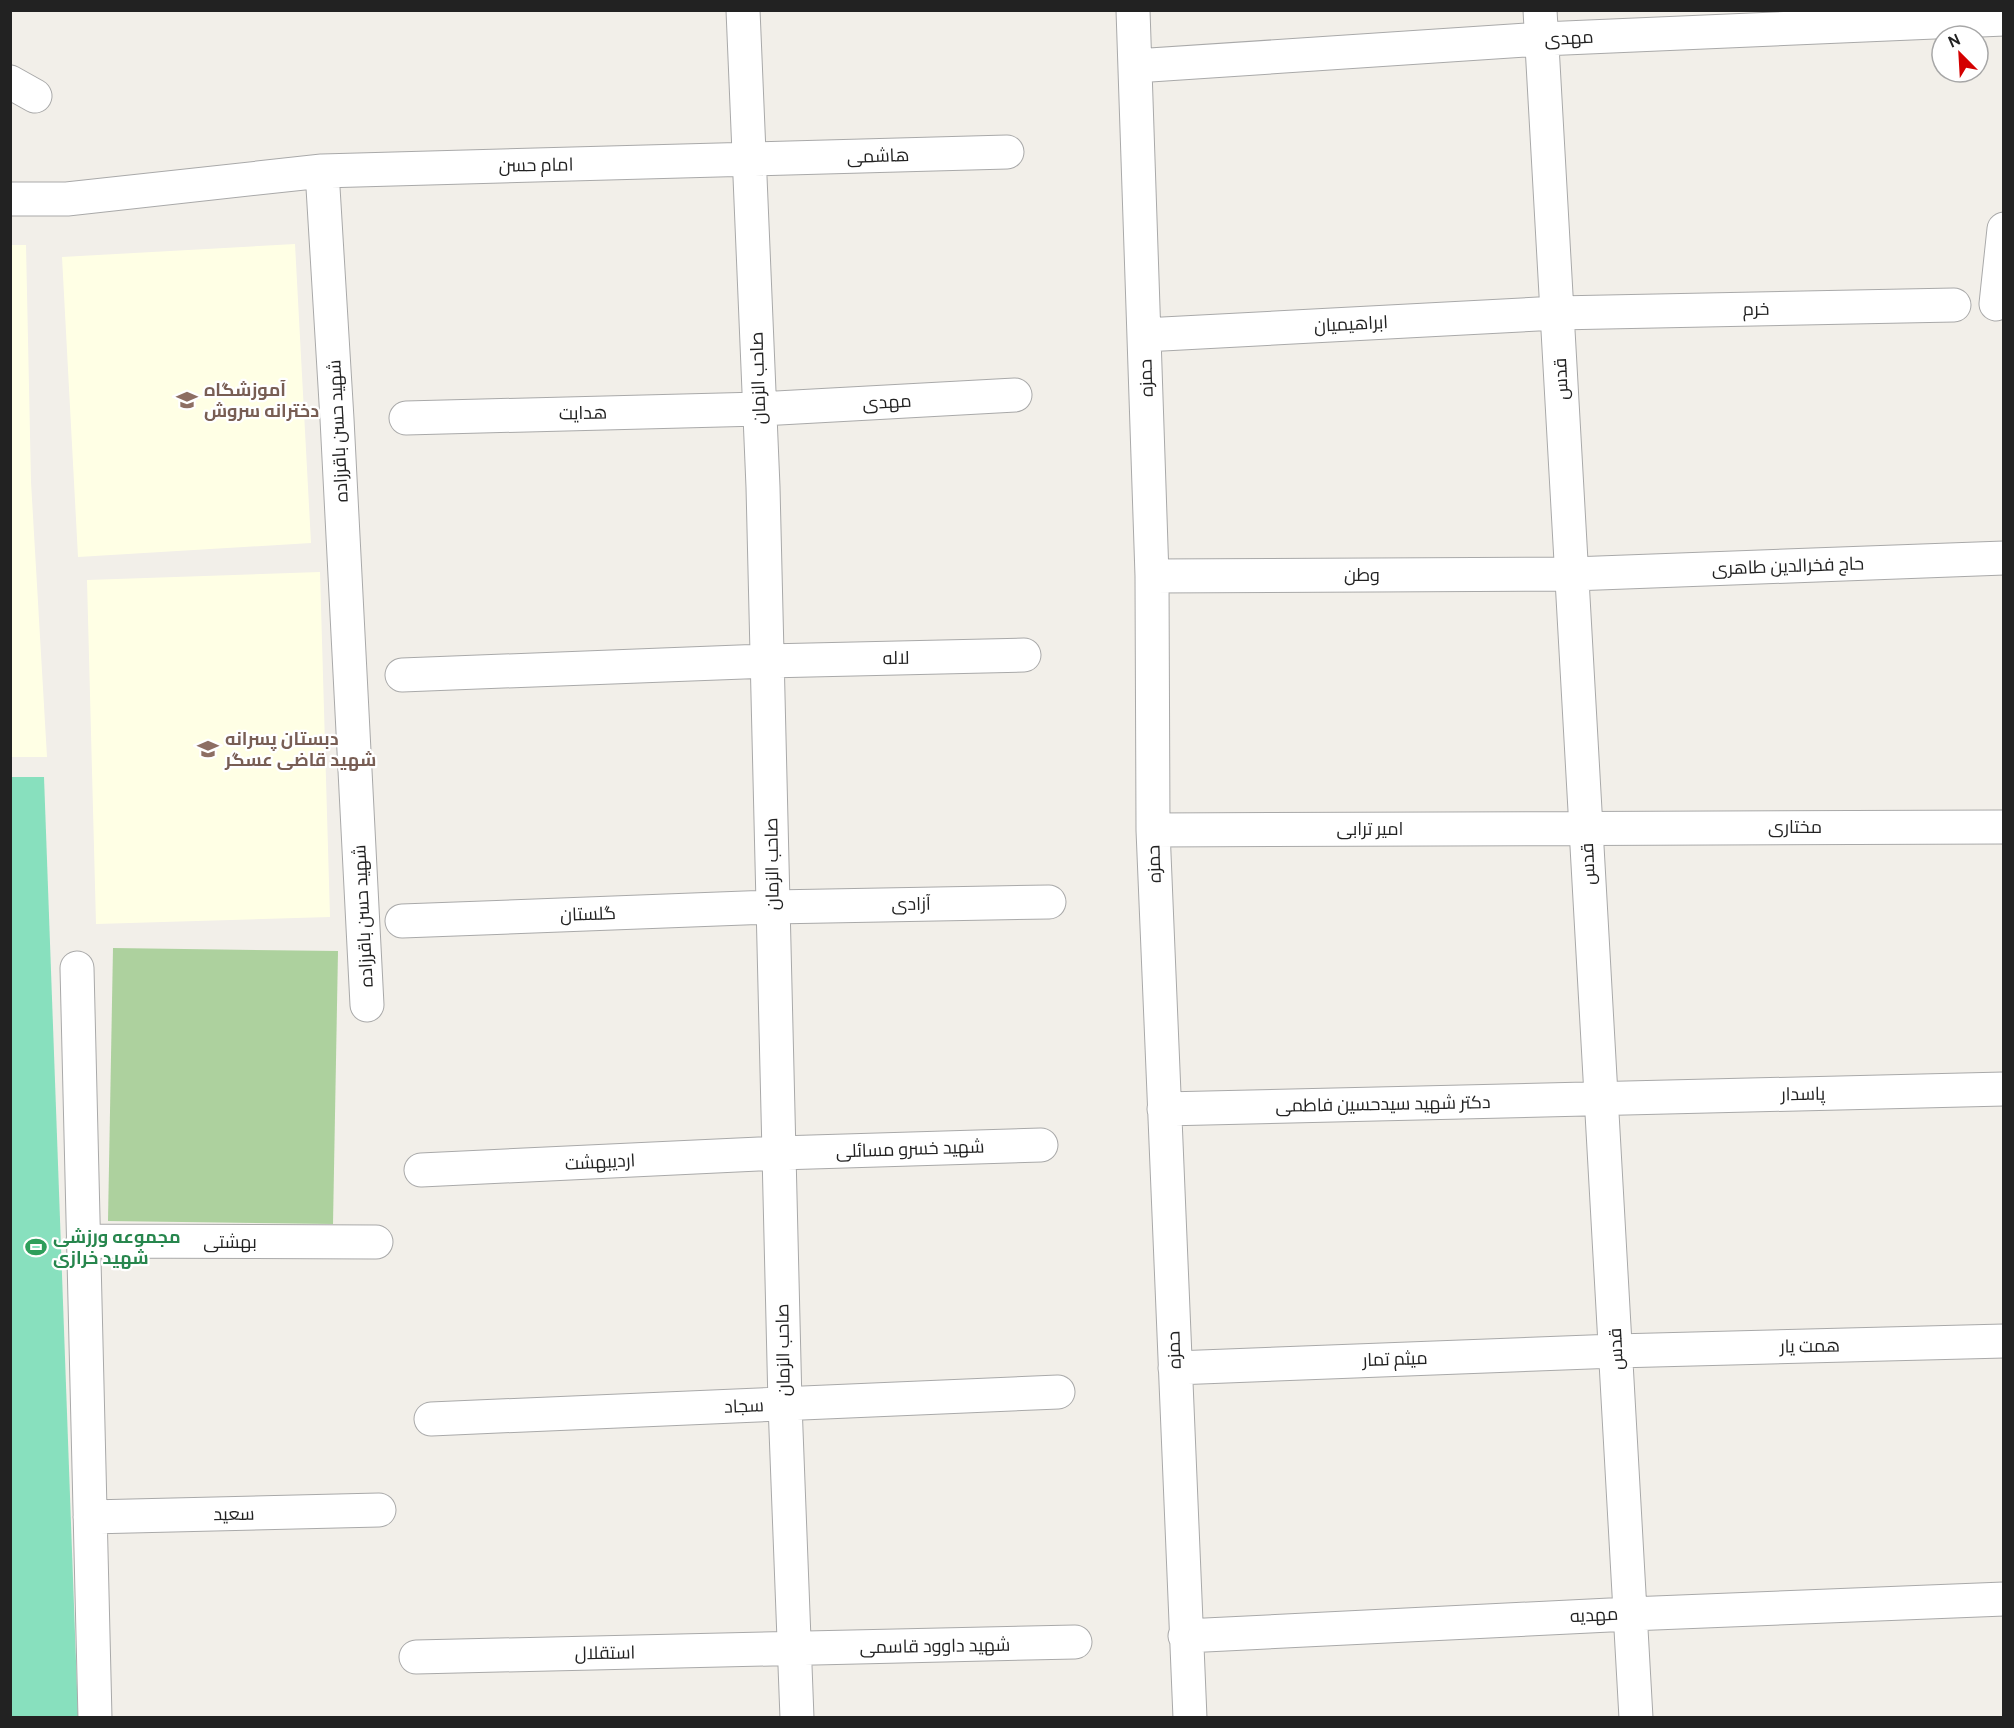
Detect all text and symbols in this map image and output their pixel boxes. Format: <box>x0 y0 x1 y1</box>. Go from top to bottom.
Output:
north arrow <box>1930 24 1990 84</box>
street label: مهدی <box>1544 26 1594 50</box>
text: N <box>1945 30 1963 52</box>
street label: هاشمی <box>846 144 910 168</box>
street label: امام حسن <box>498 153 574 178</box>
street label: خرم <box>1742 298 1770 321</box>
street label: ابراهیمیان <box>1313 311 1389 337</box>
street label: صاحب الزمان <box>745 331 771 425</box>
street label: قدس <box>1549 357 1573 401</box>
street label: شهید حسن باقرزاده <box>323 359 353 503</box>
street label: حمزه <box>1134 359 1158 397</box>
place label: آموزشگاه دخترانه سروش <box>204 379 319 422</box>
school or university icon: آموزشگاه دخترانه سروش <box>175 388 199 412</box>
street label: مهدی <box>862 390 912 414</box>
street label: هدایت <box>559 402 607 424</box>
street label: حاج فخرالدین طاهری <box>1711 552 1865 581</box>
street label: وطن <box>1344 564 1380 586</box>
street label: لاله <box>882 647 910 669</box>
place label: دبستان پسرانه شهید قاضی عسگر <box>224 728 376 771</box>
school or university icon: دبستان پسرانه شهید قاضی عسگر <box>196 737 220 761</box>
street label: مختاری <box>1768 816 1822 838</box>
street label: صاحب الزمان <box>760 817 784 911</box>
street label: امیر ترابی <box>1337 818 1403 840</box>
street label: قدس <box>1576 842 1600 886</box>
street label: شهید حسن باقرزاده <box>348 844 378 988</box>
street label: حمزه <box>1142 845 1166 883</box>
street label: آزادی <box>891 893 931 915</box>
street label: گلستان <box>560 902 616 926</box>
street label: پاسدار <box>1780 1083 1825 1106</box>
street label: دکتر شهید سیدحسین فاطمی <box>1275 1091 1491 1117</box>
street label: شهید خسرو مسائلی <box>835 1135 985 1163</box>
street label: اردیبهشت <box>564 1149 636 1175</box>
place label: مجموعه ورزشی شهید خرازی <box>53 1226 181 1269</box>
street label: بهشتی <box>203 1231 257 1253</box>
sports icon: مجموعه ورزشی شهید خرازی <box>24 1235 48 1259</box>
street label: صاحب الزمان <box>771 1303 795 1397</box>
street label: قدس <box>1604 1327 1628 1371</box>
street label: حمزه <box>1162 1331 1186 1369</box>
street label: همت یار <box>1779 1334 1840 1358</box>
street label: میثم تمار <box>1361 1347 1428 1372</box>
street label: سجاد <box>724 1394 764 1418</box>
street label: سعید <box>213 1503 255 1525</box>
street label: مهدیه <box>1569 1603 1619 1627</box>
street label: شهید داوود قاسمی <box>859 1634 1011 1658</box>
street label: استقلال <box>575 1641 635 1665</box>

